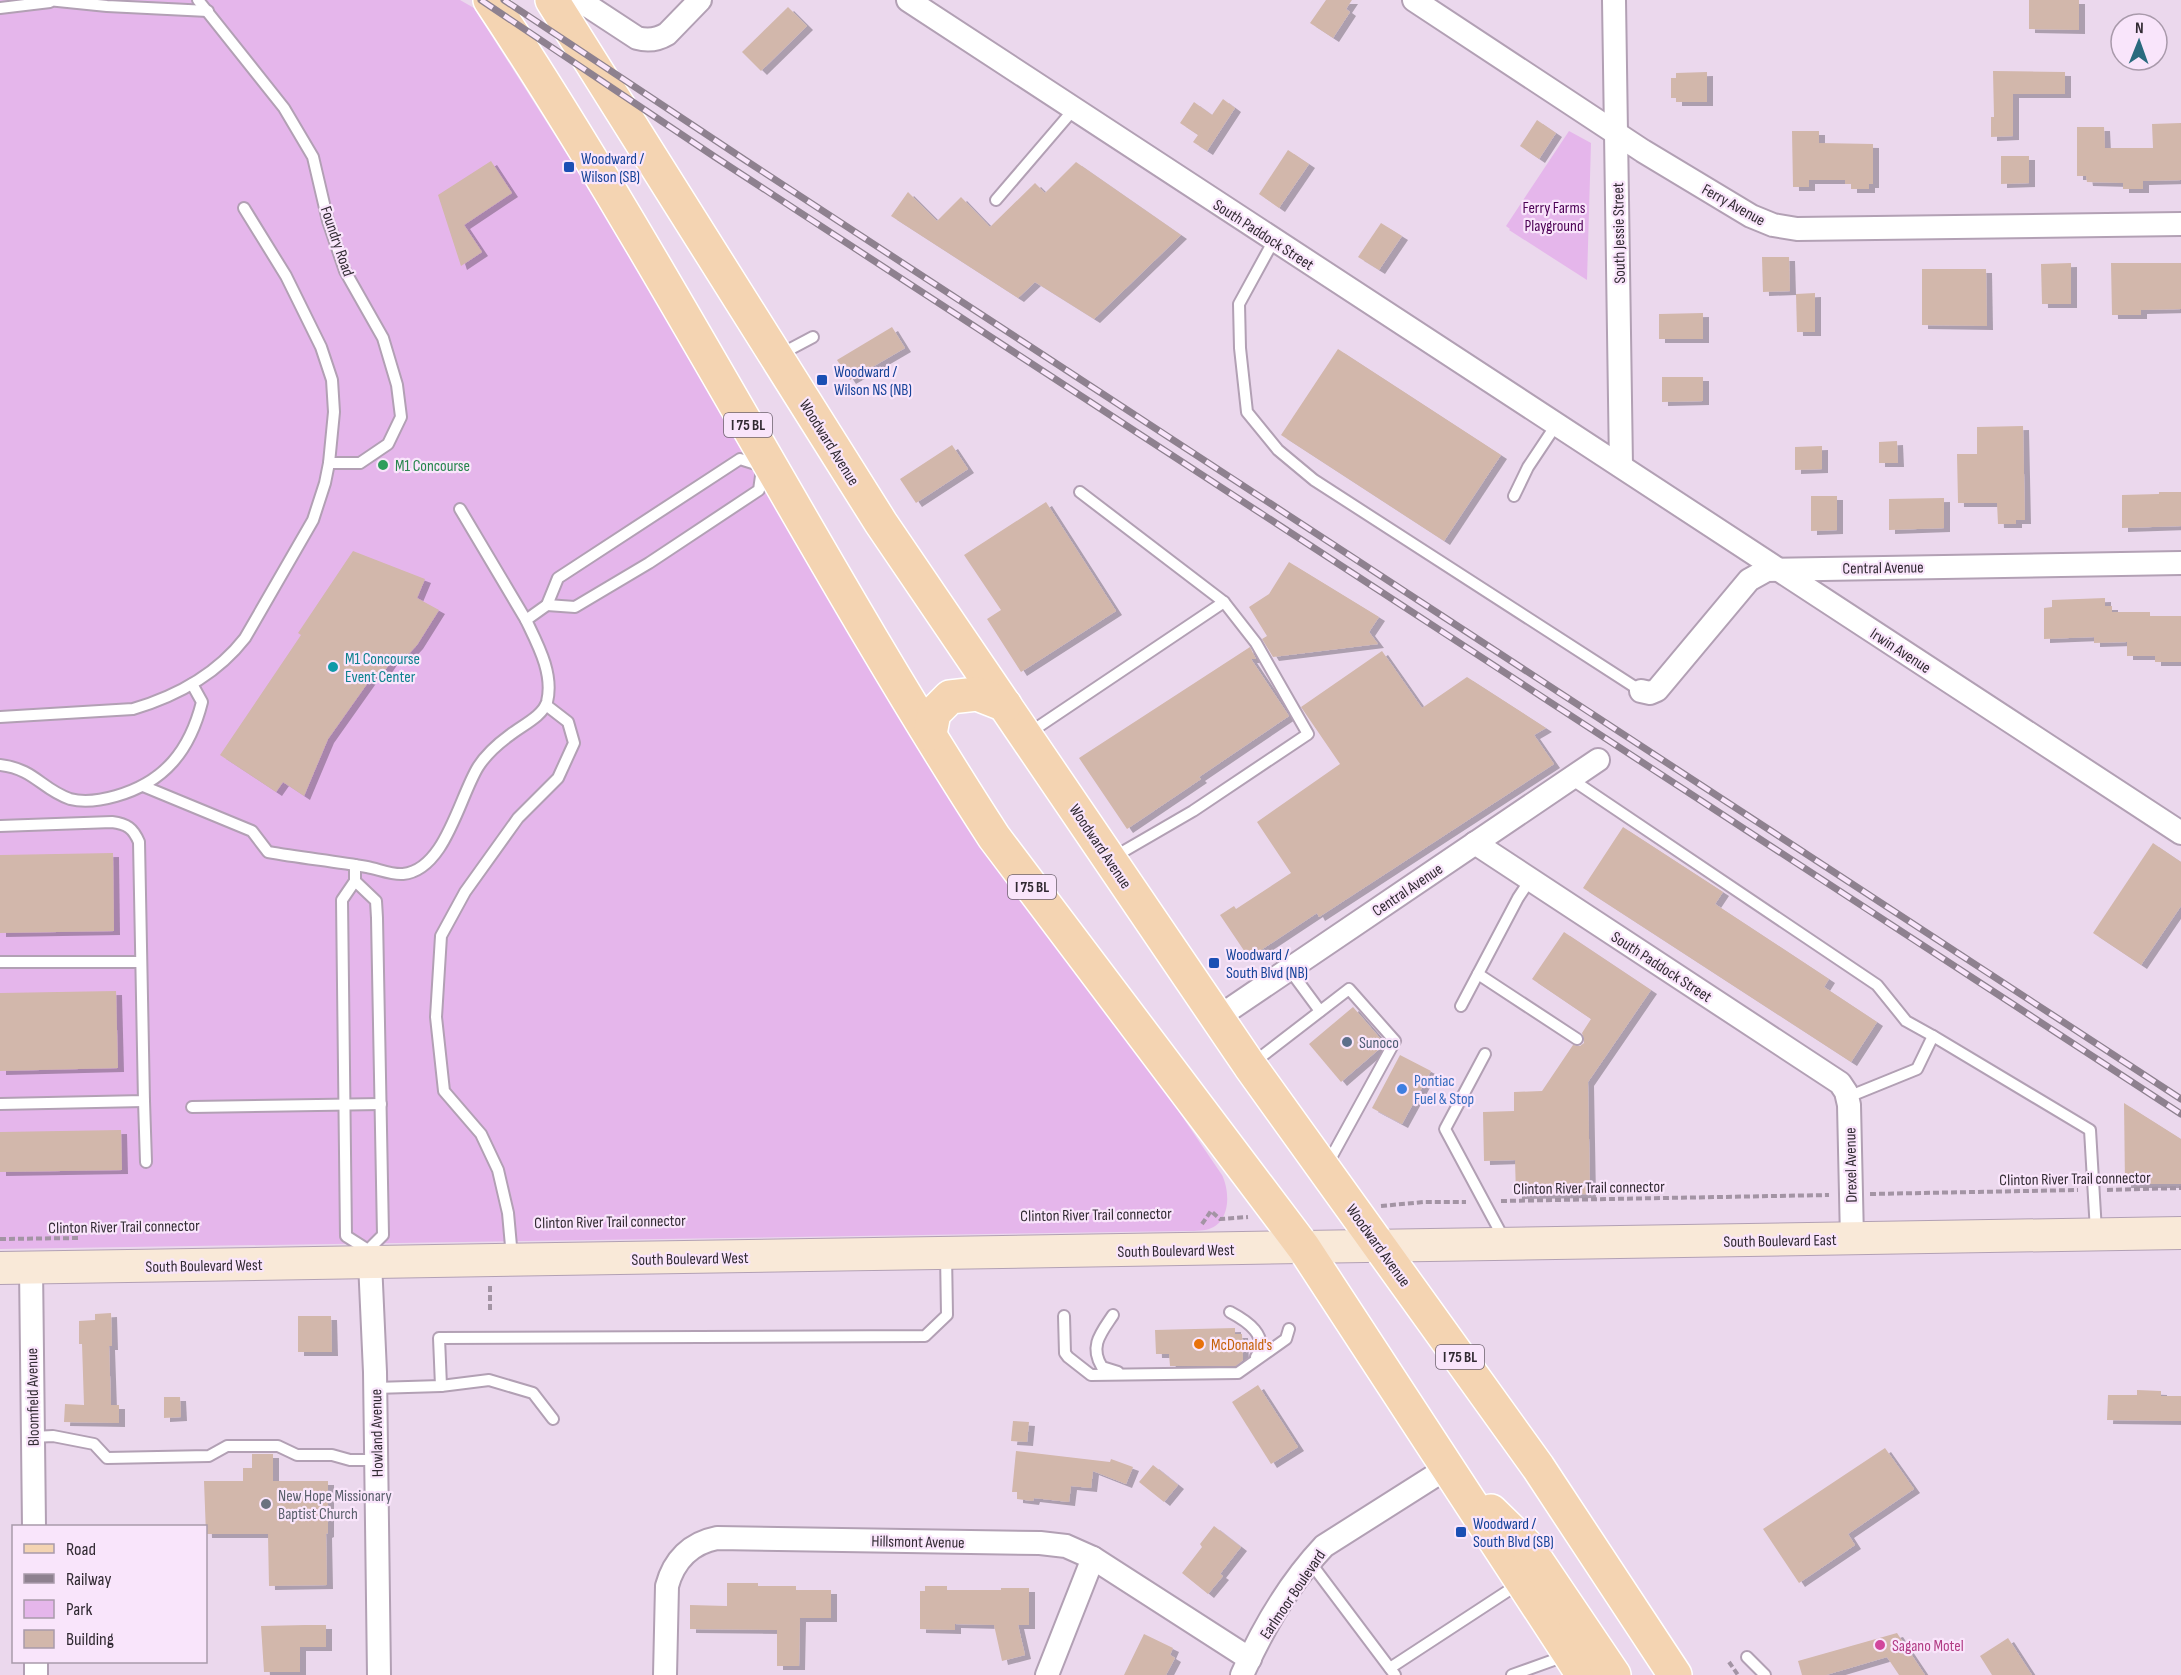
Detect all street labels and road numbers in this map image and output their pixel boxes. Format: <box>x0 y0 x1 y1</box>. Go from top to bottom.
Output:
street label: Ferry Avenue <box>1698 180 1768 230</box>
street label: South Jessie Street <box>1609 182 1630 284</box>
street label: South Paddock Street <box>1209 196 1317 275</box>
street label: Foundry Road <box>316 204 357 279</box>
street label: Woodward Avenue <box>795 396 863 489</box>
road number: I 75 BL <box>724 413 772 437</box>
street label: Central Avenue <box>1842 558 1924 579</box>
street label: Irwin Avenue <box>1866 625 1934 678</box>
street label: Woodward Avenue <box>1065 801 1135 893</box>
street label: Central Avenue <box>1369 860 1447 921</box>
road number: I 75 BL <box>1008 875 1056 899</box>
street label: South Paddock Street <box>1607 928 1715 1007</box>
street label: Drexel Avenue <box>1841 1127 1862 1203</box>
street label: Clinton River Trail connector <box>1999 1169 2151 1190</box>
street label: Clinton River Trail connector <box>1513 1178 1665 1199</box>
street label: Woodward Avenue <box>1341 1201 1414 1291</box>
street label: Clinton River Trail connector <box>1020 1205 1172 1226</box>
street label: Clinton River Trail connector <box>534 1212 686 1233</box>
street label: Clinton River Trail connector <box>48 1217 200 1238</box>
street label: South Boulevard East <box>1723 1231 1837 1252</box>
street label: South Boulevard West <box>1117 1241 1235 1262</box>
street label: South Boulevard West <box>631 1249 749 1270</box>
street label: South Boulevard West <box>145 1256 263 1277</box>
road number: I 75 BL <box>1436 1345 1484 1369</box>
street label: Bloomfield Avenue <box>23 1348 44 1446</box>
street label: Howland Avenue <box>367 1389 388 1477</box>
street label: Hillsmont Avenue <box>871 1532 965 1553</box>
street label: Earlmoor Boulevard <box>1256 1547 1330 1643</box>

